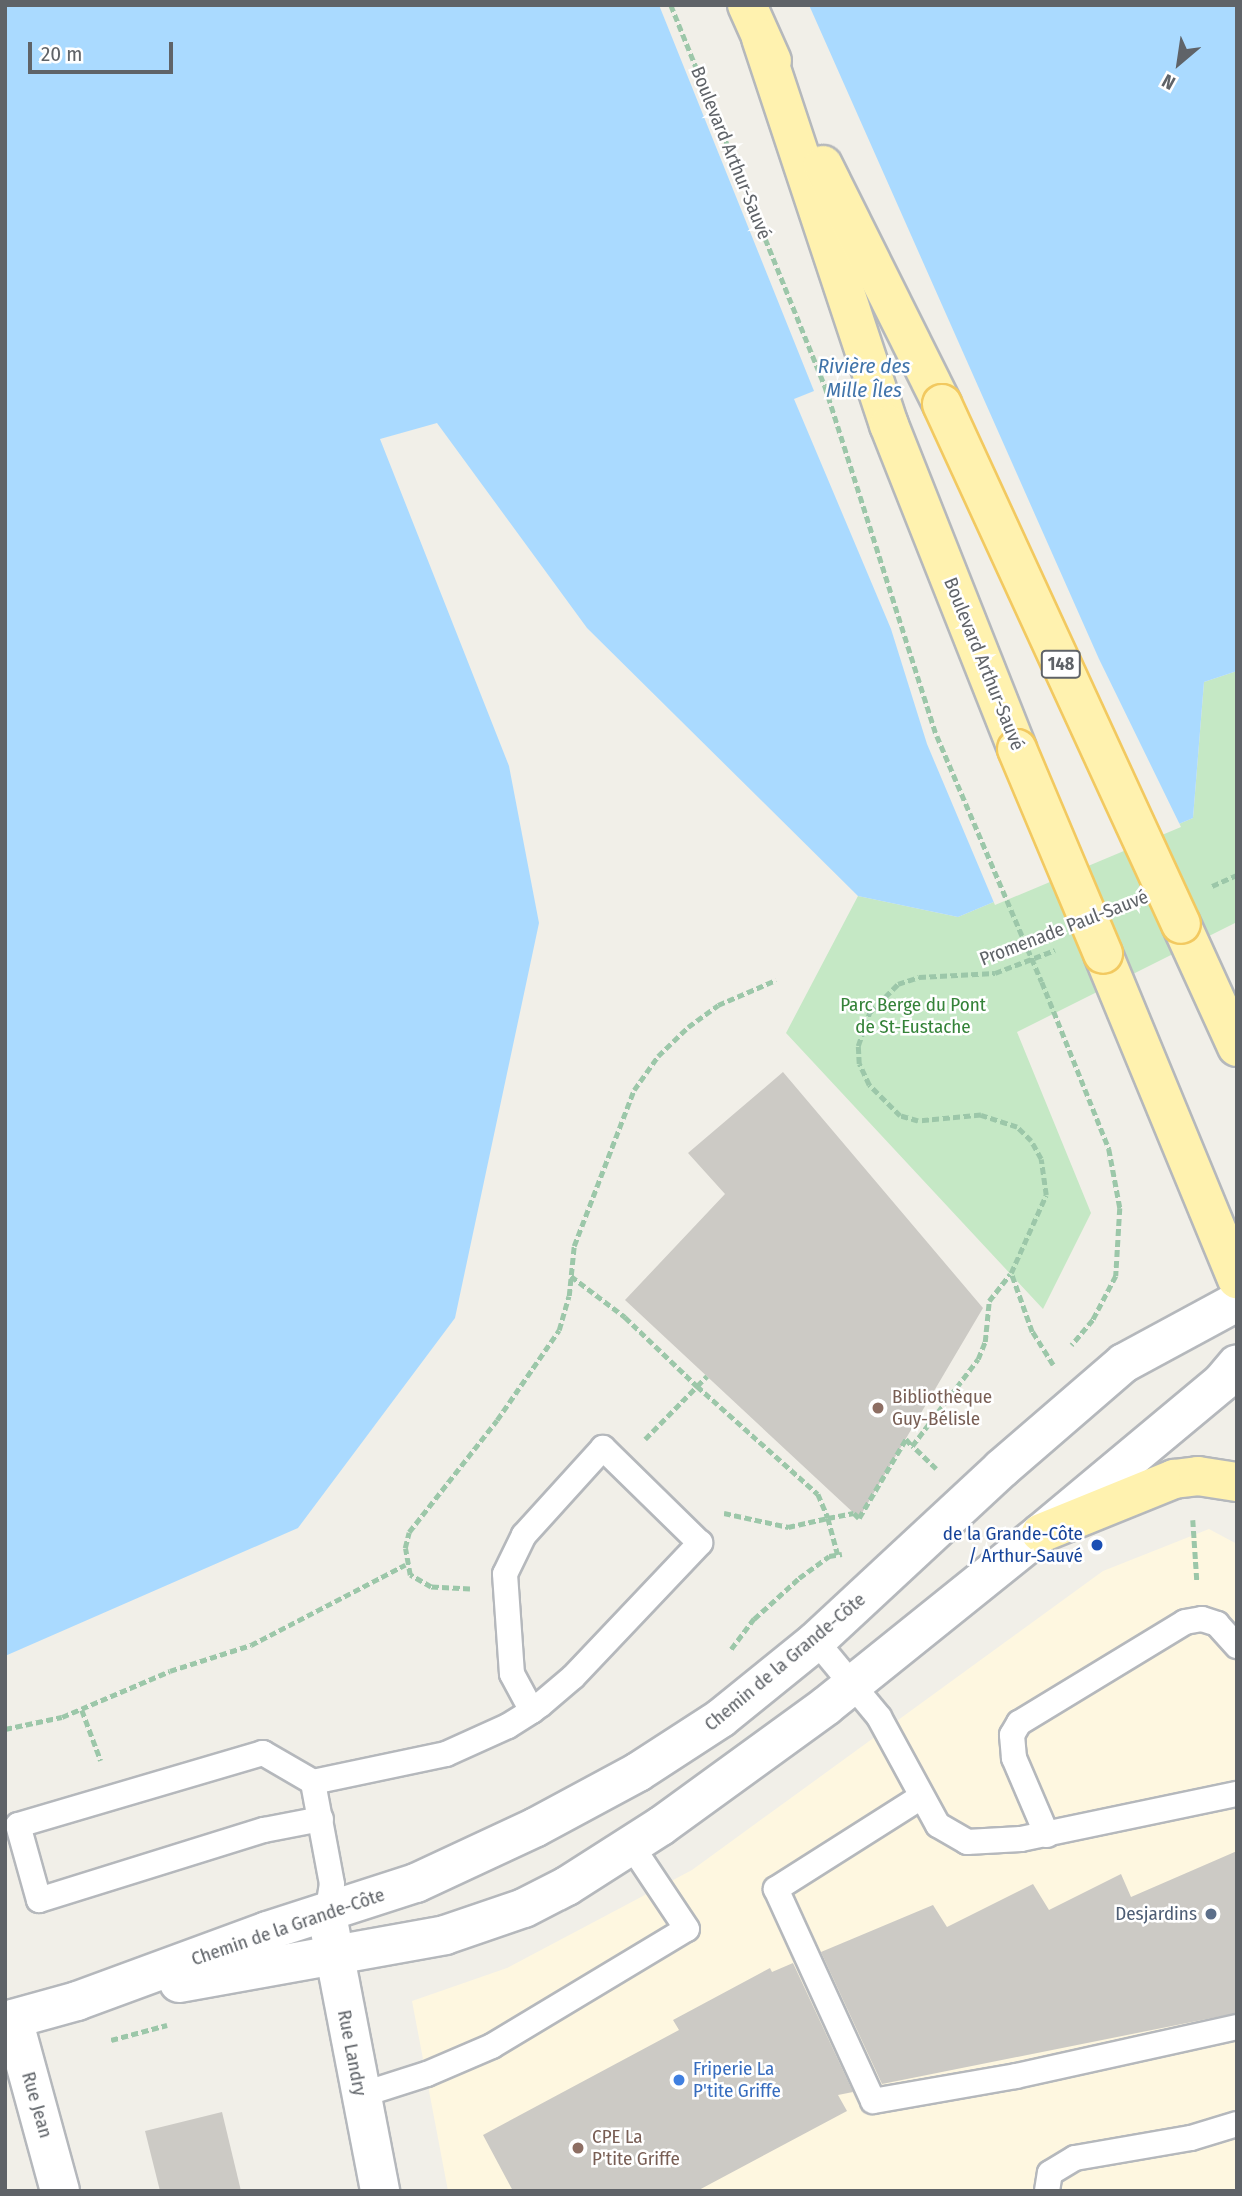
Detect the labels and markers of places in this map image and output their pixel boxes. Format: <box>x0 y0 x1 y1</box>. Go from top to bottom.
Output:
place label: Bibliothèque Guy-Bélisle <box>892 1386 992 1430</box>
marker: Bibliothèque Guy-Bélisle <box>870 1400 886 1416</box>
place label: de la Grande-Côte / Arthur-Sauvé <box>943 1523 1083 1567</box>
marker: de la Grande-Côte / Arthur-Sauvé <box>1089 1537 1105 1553</box>
place label: Desjardins <box>1115 1903 1197 1925</box>
marker: Desjardins <box>1203 1906 1219 1922</box>
place label: Friperie La P'tite Griffe <box>693 2058 781 2102</box>
marker: Friperie La P'tite Griffe <box>671 2072 687 2088</box>
place label: CPE La P'tite Griffe <box>592 2126 680 2170</box>
marker: CPE La P'tite Griffe <box>570 2140 586 2156</box>

